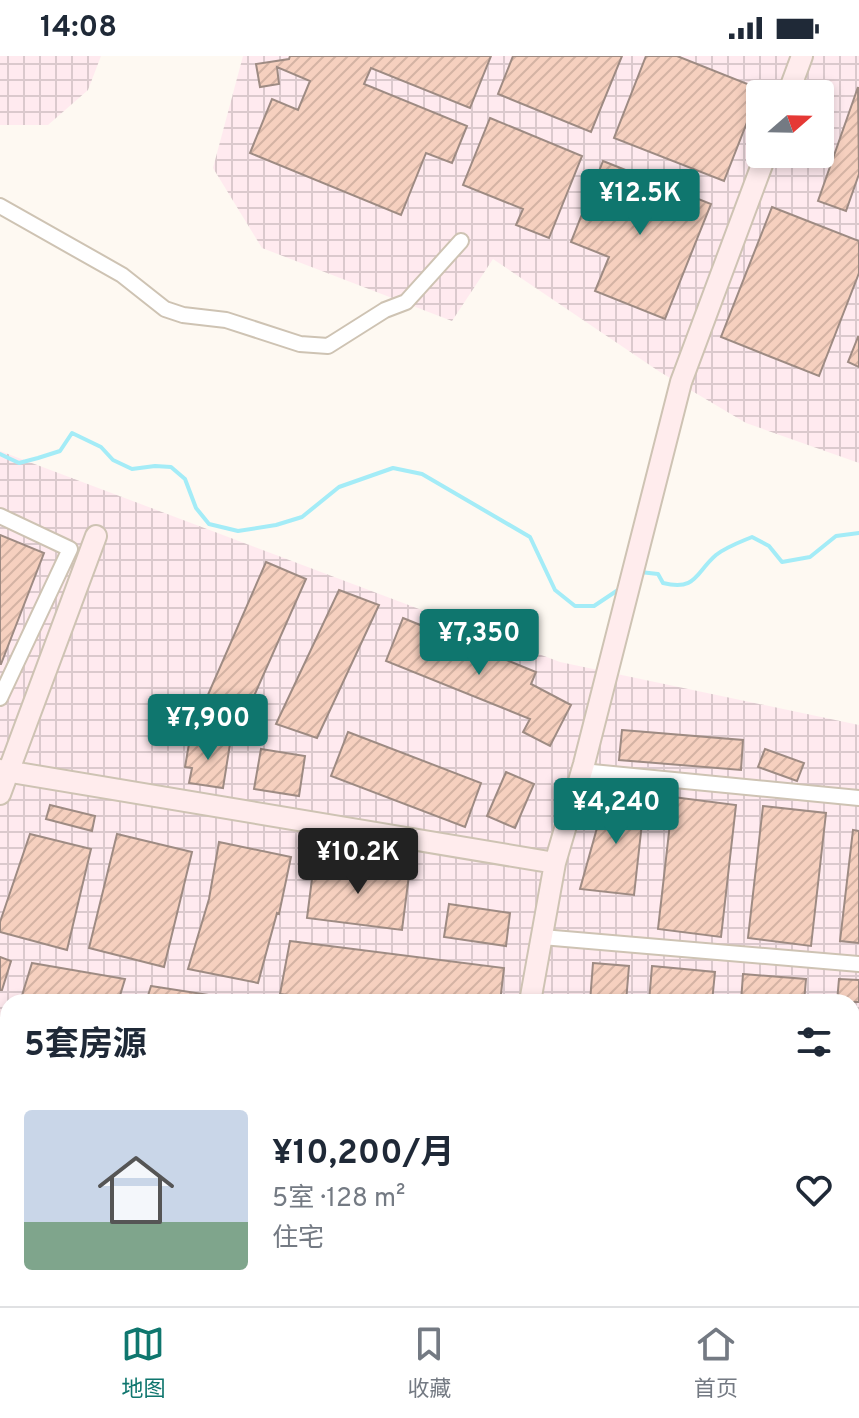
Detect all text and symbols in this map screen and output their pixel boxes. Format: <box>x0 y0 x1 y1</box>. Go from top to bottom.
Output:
text: 14:08 <box>40 10 117 47</box>
north arrow <box>746 80 834 168</box>
map controls <box>746 80 834 168</box>
pin: ¥12.5K <box>575 169 705 237</box>
text: ¥12.5K <box>599 178 681 211</box>
pin: ¥7,350 <box>414 609 544 677</box>
text: ¥7,350 <box>438 618 520 651</box>
pin: ¥7,900 <box>143 694 273 762</box>
text: ¥7,900 <box>166 703 250 736</box>
pin: ¥4,240 <box>551 778 681 846</box>
text: ¥4,240 <box>572 787 660 820</box>
pin: ¥10.2K <box>293 828 423 896</box>
text: ¥10.2K <box>316 837 400 870</box>
icon: filters <box>792 1020 836 1064</box>
text: 5套房源 <box>24 1025 147 1068</box>
text: ¥10,200/月 <box>272 1133 454 1176</box>
icon: home <box>88 1142 184 1238</box>
icon: heart <box>792 1168 836 1212</box>
text: 5室 · 128 m² <box>272 1183 405 1216</box>
text: 住宅 <box>272 1223 324 1256</box>
tab: 地图 <box>121 1322 165 1404</box>
tab: 收藏 <box>407 1322 452 1404</box>
tab: 首页 <box>694 1322 738 1404</box>

